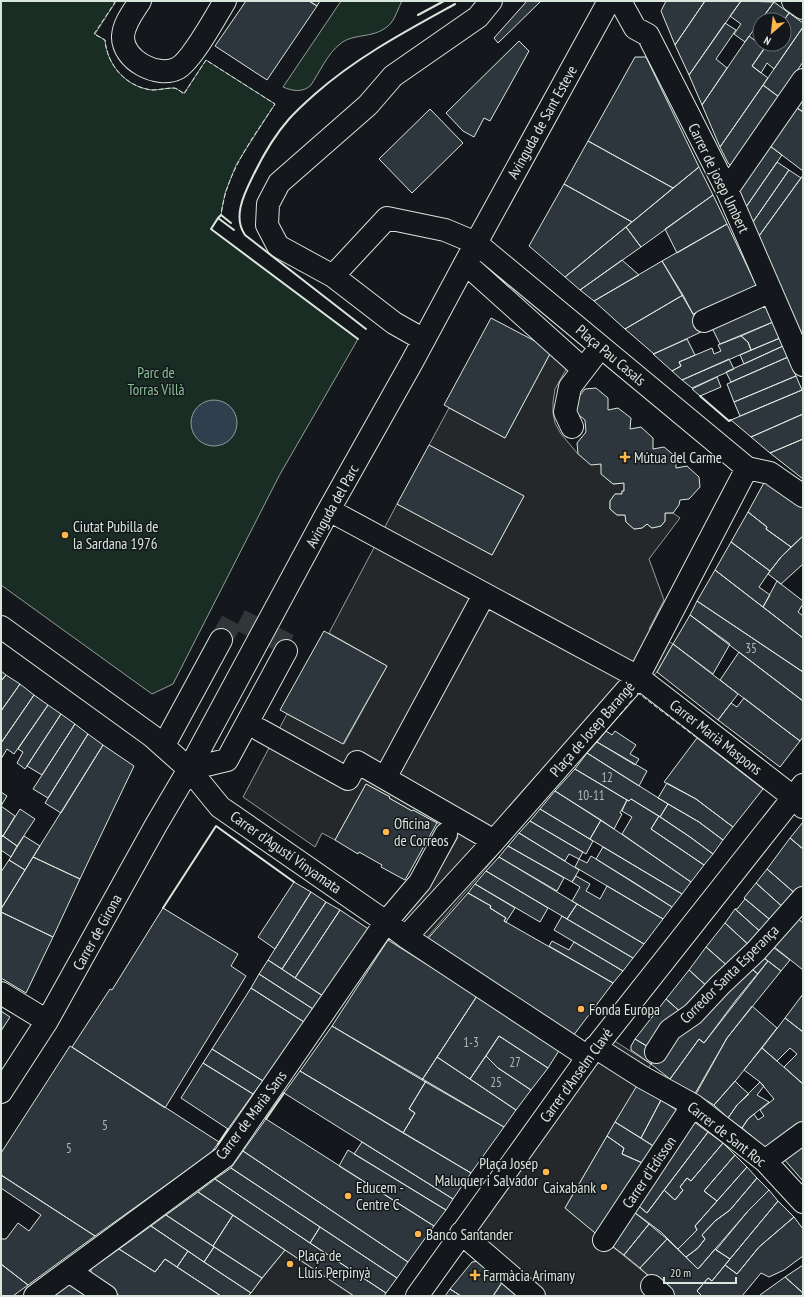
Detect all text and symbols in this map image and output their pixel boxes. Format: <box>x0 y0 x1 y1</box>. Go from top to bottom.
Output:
north arrow <box>752 12 792 52</box>
text: N <box>761 33 773 48</box>
street label: Avinguda de Sant Esteve <box>503 62 581 182</box>
street label: Carrer de josep Umbert <box>684 120 754 236</box>
street label: Plaça Pau Casals <box>572 320 650 390</box>
park label: Parc de Torras Villà <box>128 363 184 399</box>
place label: Mútua del Carme <box>634 448 722 467</box>
marker: Mútua del Carme <box>619 451 631 463</box>
street label: Avinguda del Parc <box>301 461 363 551</box>
place label: Ciutat Pubilla de la Sardana 1976 <box>73 517 159 553</box>
marker: Ciutat Pubilla de la Sardana 1976 <box>60 530 70 540</box>
house number: 35 <box>745 640 757 657</box>
street label: Plaça de Josep Barangé <box>545 677 639 781</box>
street label: Carrer Marià Maspons <box>666 695 766 779</box>
house number: 12 <box>601 769 613 786</box>
house number: 10-11 <box>577 787 605 804</box>
street label: Carrer d'Agustí Vinyamata <box>227 806 345 898</box>
place label: Oficina de Correos <box>394 814 449 850</box>
marker: Oficina de Correos <box>381 827 391 837</box>
street label: Carrer de Girona <box>68 891 126 973</box>
street label: Corredor Santa Esperança <box>676 921 782 1027</box>
place label: Fonda Europa <box>589 1000 660 1019</box>
marker: Fonda Europa <box>576 1004 586 1014</box>
street label: Carrer d'Anselm Clavé <box>535 1024 617 1126</box>
house number: 1-3 <box>463 1034 479 1051</box>
house number: 27 <box>509 1054 521 1071</box>
street label: Carrer de Marià Sans <box>211 1067 291 1163</box>
house number: 25 <box>490 1074 502 1091</box>
street label: Carrer de Sant Roc <box>684 1097 771 1171</box>
house number: 5 <box>102 1117 108 1134</box>
street label: Carrer d'Edisson <box>618 1132 680 1212</box>
house number: 5 <box>66 1140 72 1157</box>
place label: Plaça Josep Maluquer i Salvador <box>435 1154 539 1190</box>
marker: Plaça Josep Maluquer i Salvador <box>541 1167 551 1177</box>
place label: Educem - Centre C <box>356 1178 404 1214</box>
place label: Caixabank <box>543 1178 596 1197</box>
marker: Caixabank <box>599 1182 609 1192</box>
marker: Educem - Centre C <box>343 1191 353 1201</box>
place label: Banco Santander <box>426 1225 514 1244</box>
marker: Banco Santander <box>413 1229 423 1239</box>
place label: Plaça de Lluís Perpinyà <box>298 1246 370 1282</box>
marker: Plaça de Lluís Perpinyà <box>285 1259 295 1269</box>
scale bar <box>664 1259 736 1285</box>
text: 20 m <box>670 1265 691 1280</box>
place label: Farmàcia Arimany <box>483 1266 575 1285</box>
marker: Farmàcia Arimany <box>470 1270 480 1280</box>

